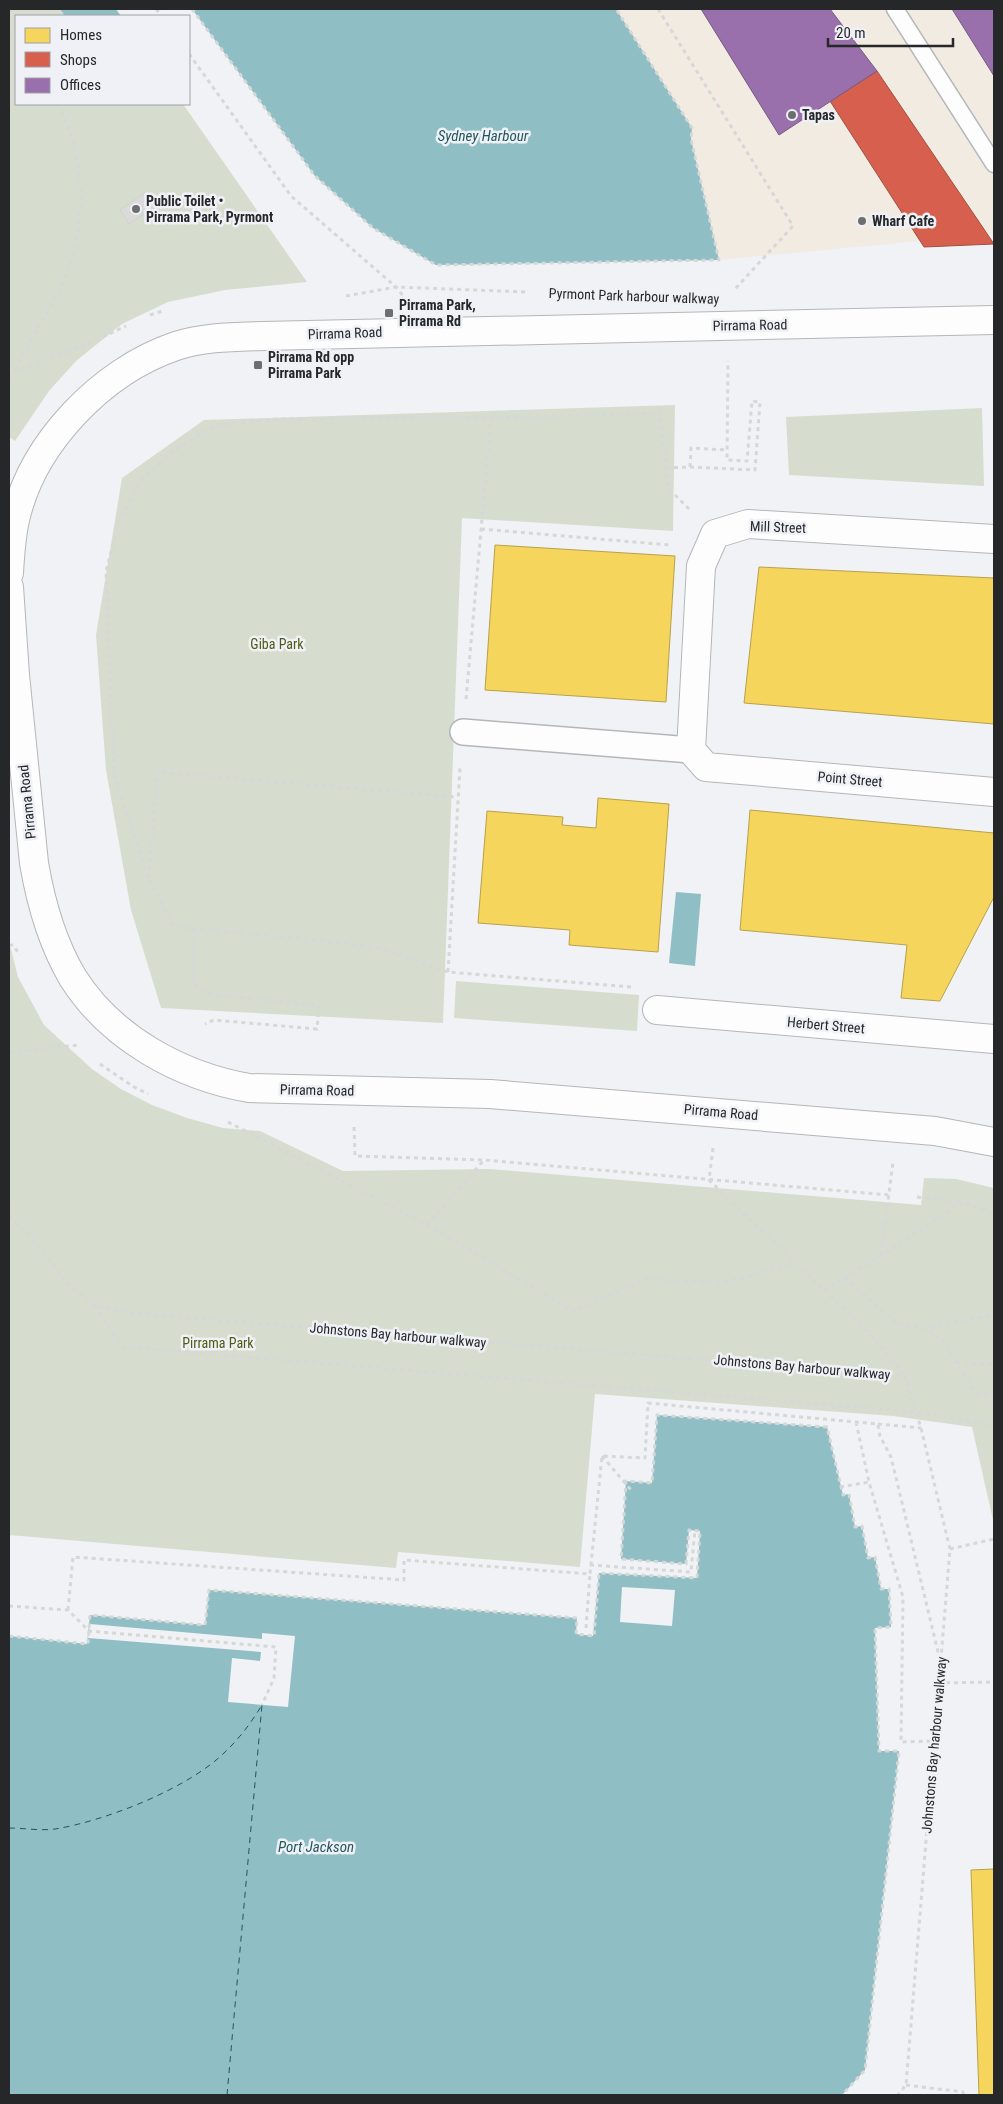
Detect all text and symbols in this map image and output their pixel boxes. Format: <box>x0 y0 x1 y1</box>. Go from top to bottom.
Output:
legend <box>15 15 190 105</box>
scale bar <box>828 15 953 47</box>
text: 20 m <box>836 24 866 42</box>
text: Homes <box>60 26 102 44</box>
text: Shops <box>60 51 97 69</box>
text: Offices <box>60 76 101 94</box>
place label: Tapas <box>802 107 835 123</box>
marker: Tapas <box>786 109 798 121</box>
water label: Sydney Harbour <box>438 127 529 145</box>
place label: Public Toilet • Pirrama Park, Pyrmont <box>146 193 273 225</box>
marker: Public Toilet • Pirrama Park, Pyrmont <box>130 203 142 215</box>
place label: Wharf Cafe <box>872 213 935 229</box>
marker: Wharf Cafe <box>856 215 868 227</box>
street label: Pyrmont Park harbour walkway <box>548 285 720 307</box>
place label: Pirrama Park, Pirrama Rd <box>399 297 476 329</box>
marker: Pirrama Park, Pirrama Rd <box>383 307 395 319</box>
street label: Pirrama Road <box>713 316 787 334</box>
street label: Pirrama Road <box>307 324 383 342</box>
place label: Pirrama Rd opp Pirrama Park <box>268 349 354 381</box>
marker: Pirrama Rd opp Pirrama Park <box>252 359 264 371</box>
street label: Mill Street <box>750 518 806 536</box>
park label: Giba Park <box>250 636 304 652</box>
street label: Pirrama Road <box>15 764 39 840</box>
street label: Point Street <box>817 768 883 790</box>
street label: Herbert Street <box>787 1014 865 1036</box>
street label: Pirrama Road <box>280 1081 354 1099</box>
street label: Pirrama Road <box>683 1101 759 1123</box>
street label: Johnstons Bay harbour walkway <box>309 1319 487 1351</box>
park label: Pirrama Park <box>182 1335 254 1351</box>
street label: Johnstons Bay harbour walkway <box>713 1351 891 1383</box>
street label: Johnstons Bay harbour walkway <box>918 1656 950 1834</box>
water label: Port Jackson <box>278 1838 354 1856</box>

